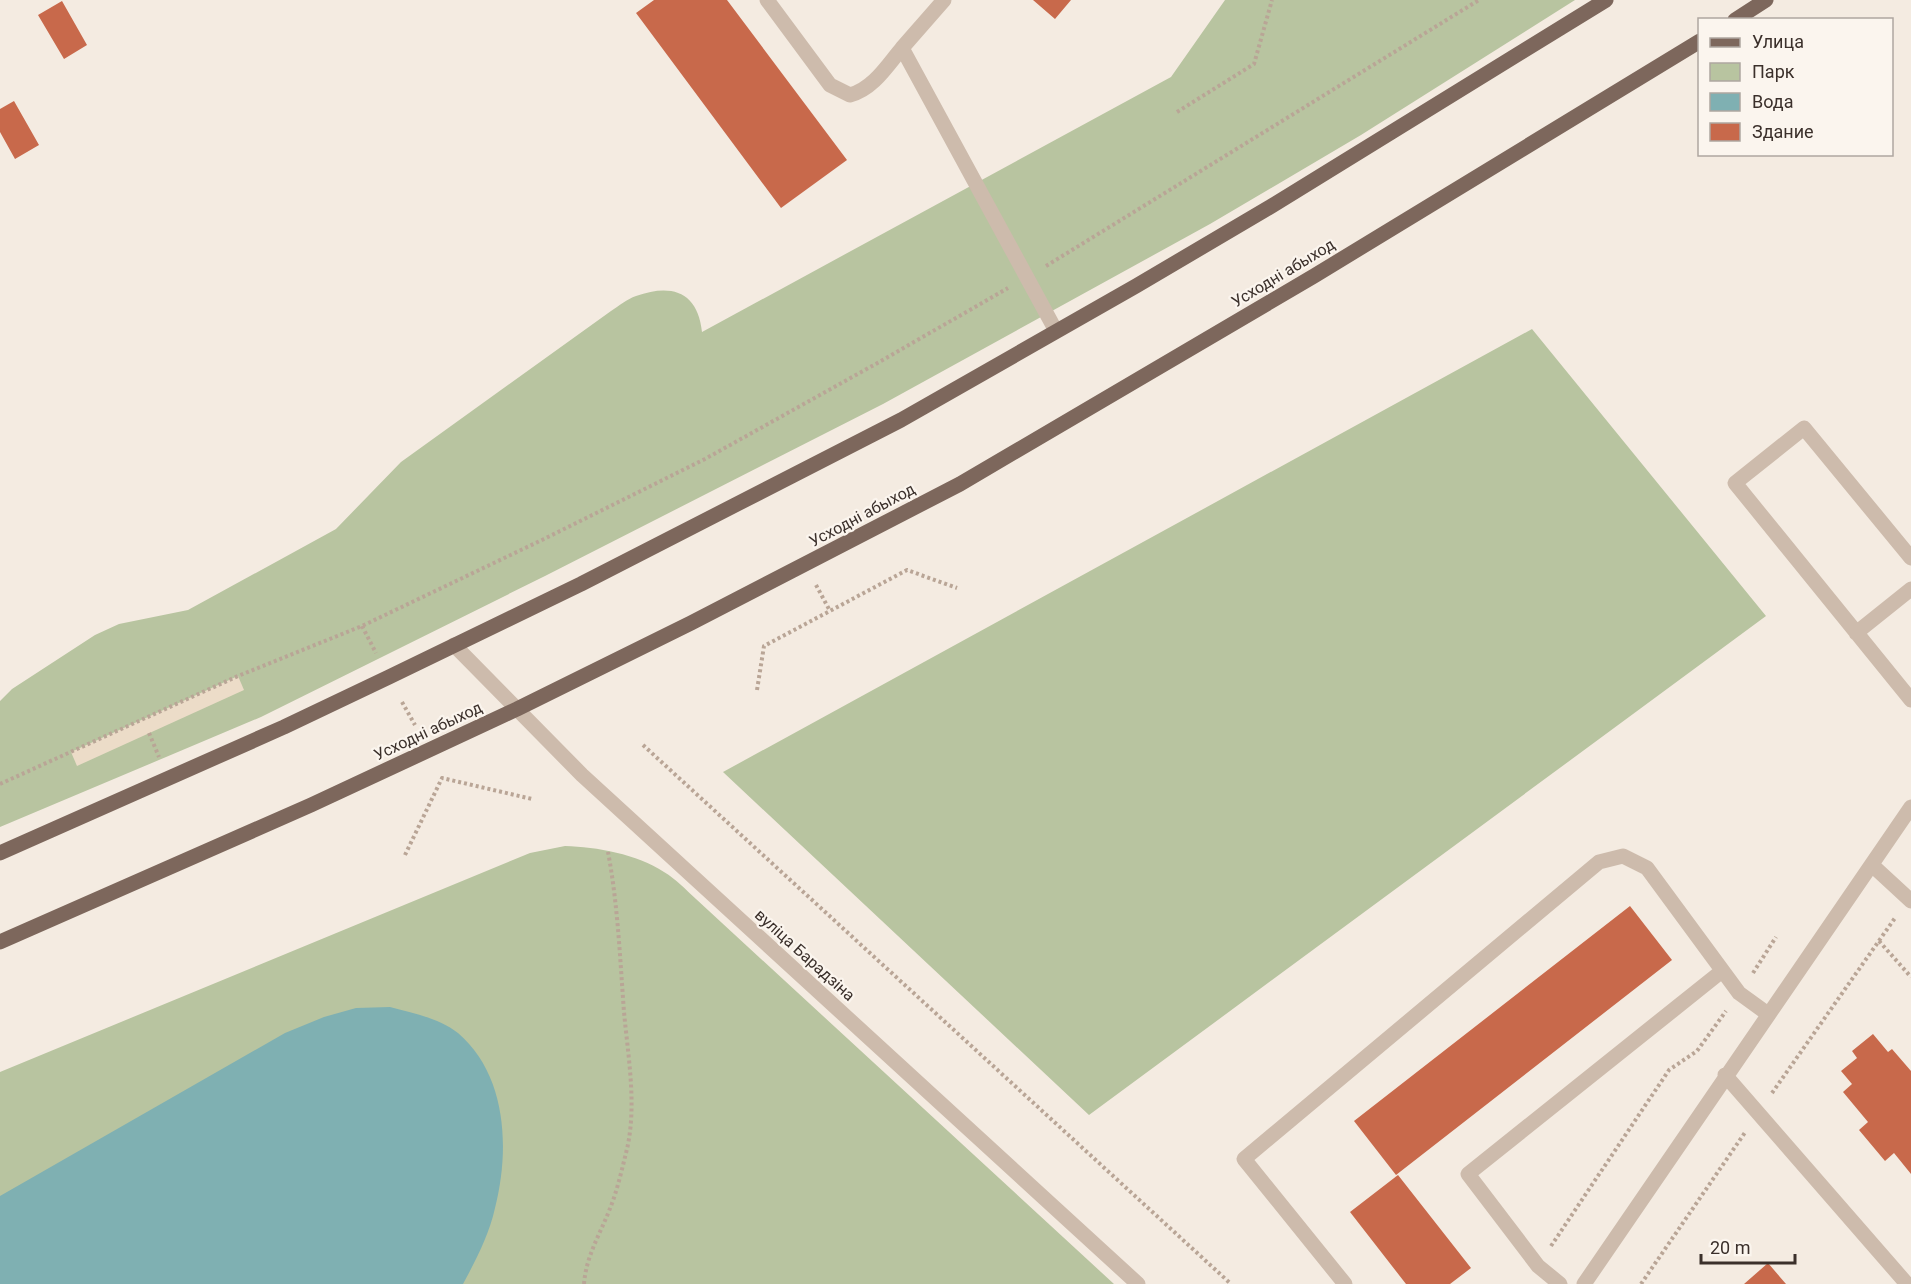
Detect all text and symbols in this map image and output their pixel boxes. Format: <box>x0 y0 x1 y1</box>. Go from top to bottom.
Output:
legend <box>1698 18 1893 156</box>
text: Улица <box>1752 31 1804 52</box>
text: Парк <box>1752 61 1795 82</box>
text: Вода <box>1752 91 1794 112</box>
text: Здание <box>1752 121 1814 142</box>
street label: Усходні абыход <box>1228 235 1338 311</box>
street label: Усходні абыход <box>806 479 918 551</box>
street label: Усходні абыход <box>371 698 485 764</box>
street label: вуліца Барадзіна <box>751 905 859 1005</box>
scale bar <box>1701 1227 1796 1265</box>
text: 20 m <box>1710 1237 1750 1258</box>

